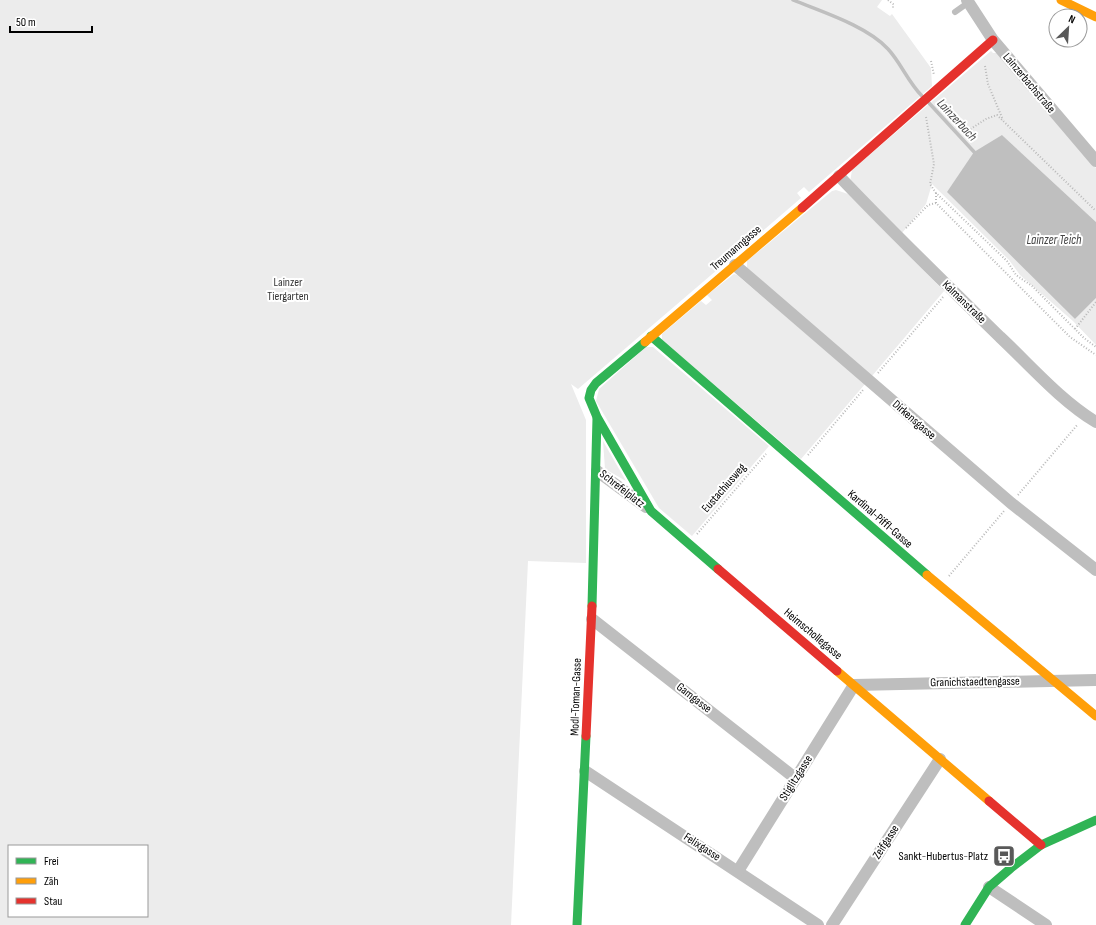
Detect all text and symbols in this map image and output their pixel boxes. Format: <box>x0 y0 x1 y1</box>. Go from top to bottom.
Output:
scale bar <box>10 8 92 34</box>
north arrow <box>1048 8 1088 48</box>
text: N <box>1067 12 1078 27</box>
text: 50 m <box>16 15 36 30</box>
street label: Lainzerbachstraße <box>999 50 1059 116</box>
water label: Lainzerbach <box>933 96 981 145</box>
street label: Treumanngasse <box>708 222 765 274</box>
water label: Lainzer Teich <box>1026 232 1082 248</box>
park label: Lainzer Tiergarten <box>267 275 309 304</box>
street label: Kalmanstraße <box>939 277 989 327</box>
street label: Dirkensgasse <box>889 397 939 443</box>
street label: Eustachiusweg <box>699 460 750 516</box>
street label: Schrefelplatz <box>596 467 648 512</box>
street label: Kardinal-Piffl-Gasse <box>844 487 916 552</box>
street label: Heimschollegasse <box>781 605 846 663</box>
street label: Modl-Toman-Gasse <box>567 658 585 736</box>
street label: Granichstaedtengasse <box>930 674 1020 690</box>
street label: Gamgasse <box>673 680 715 717</box>
street label: Stiglitzgasse <box>776 752 816 804</box>
street label: Zeifgasse <box>869 822 903 862</box>
street label: Felixgasse <box>681 830 723 865</box>
bus stop icon: Sankt-Hubertus-Platz <box>991 843 1017 869</box>
legend <box>8 845 148 917</box>
place label: Sankt-Hubertus-Platz <box>899 849 989 864</box>
text: Frei <box>44 854 59 869</box>
text: Zäh <box>44 874 59 889</box>
text: Stau <box>44 894 62 909</box>

